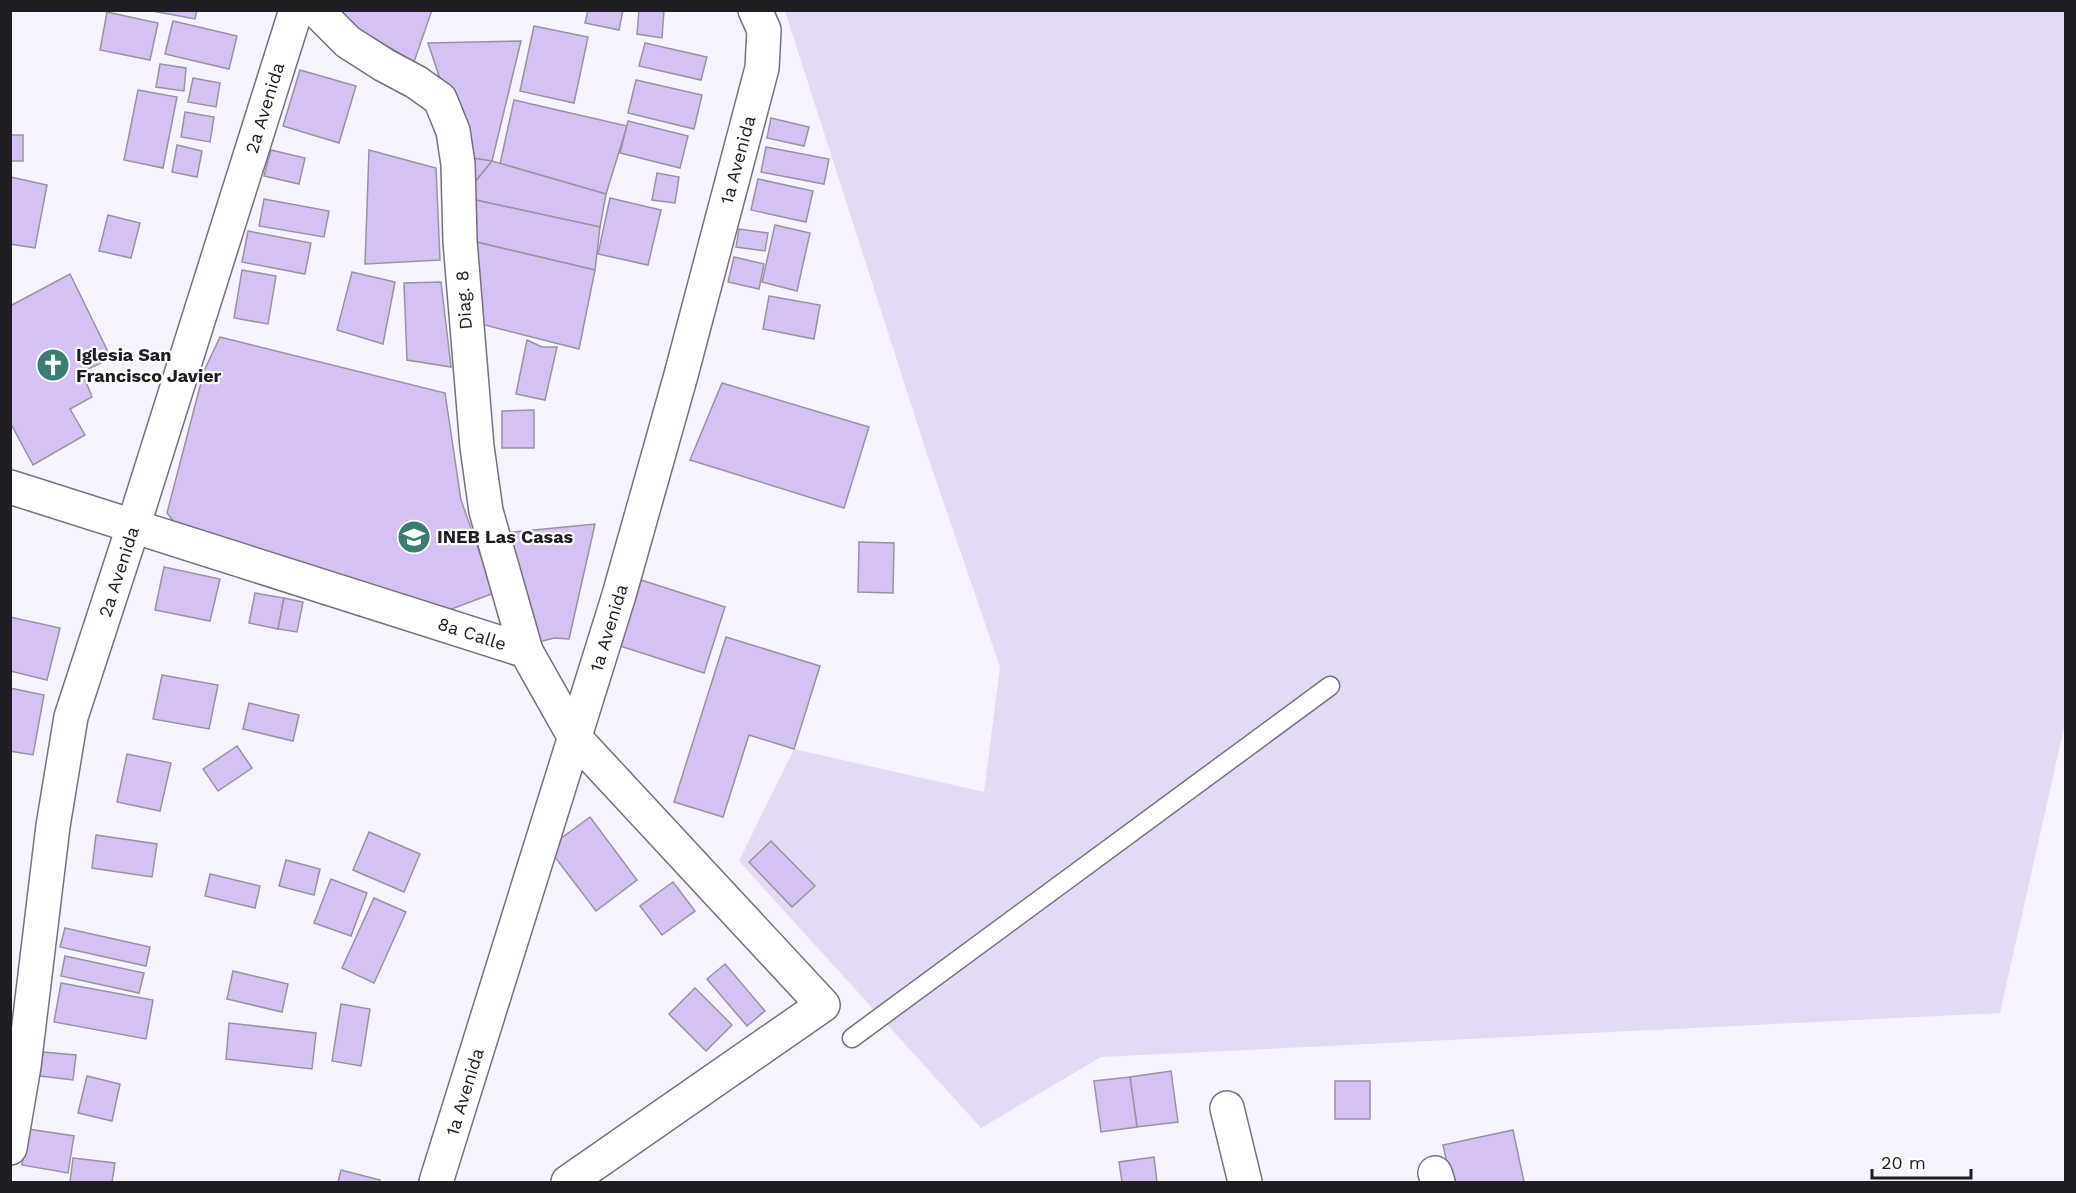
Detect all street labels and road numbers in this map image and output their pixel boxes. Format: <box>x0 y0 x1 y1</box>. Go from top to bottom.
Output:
street label: 2a Avenida <box>241 60 288 156</box>
street label: 1a Avenida <box>716 113 759 206</box>
street label: Diag. 8 <box>451 270 476 330</box>
street label: 2a Avenida <box>94 524 143 620</box>
street label: 1a Avenida <box>585 581 632 674</box>
street label: 8a Calle <box>435 613 509 654</box>
street label: 1a Avenida <box>441 1045 488 1138</box>

